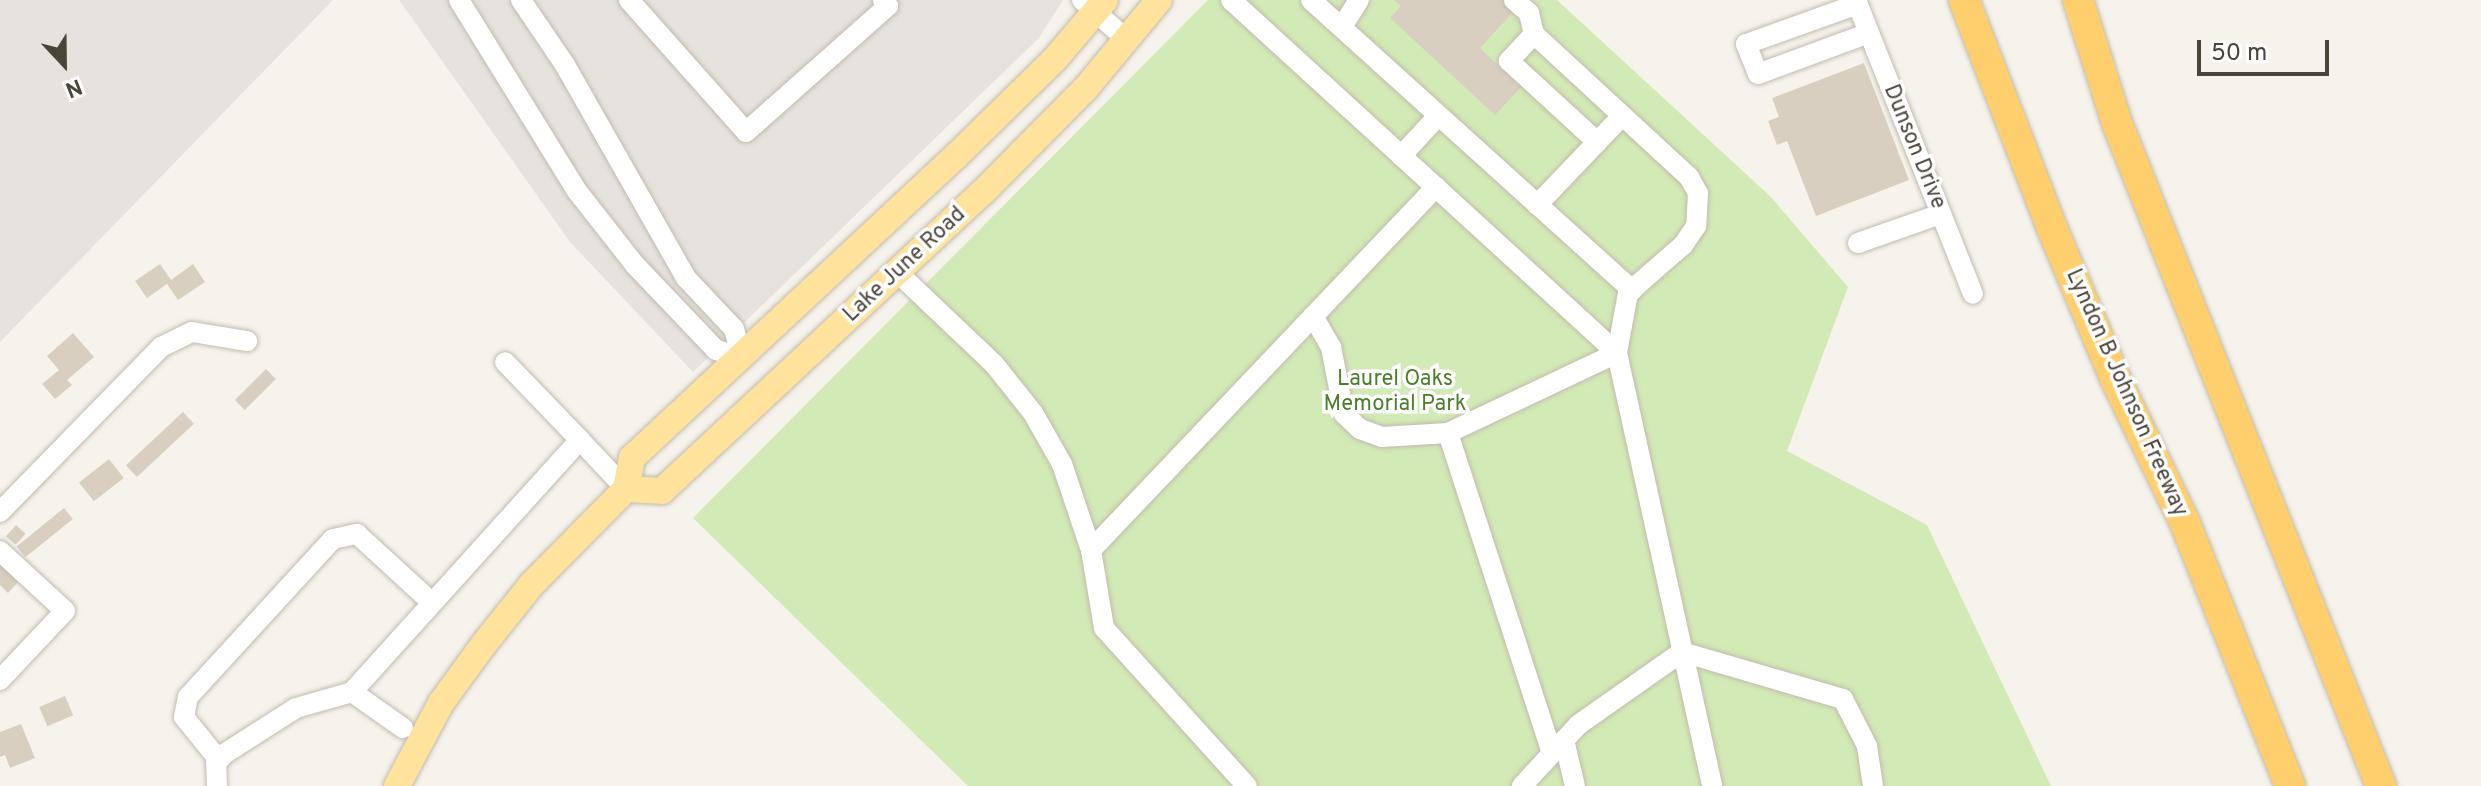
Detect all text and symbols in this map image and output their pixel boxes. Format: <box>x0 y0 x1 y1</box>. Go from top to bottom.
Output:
north arrow <box>24 24 104 104</box>
scale bar <box>2201 24 2333 74</box>
text: 50 m <box>2211 39 2267 69</box>
text: N <box>61 71 86 102</box>
street label: Dunson Drive <box>1877 81 1951 213</box>
street label: Lake June Road <box>839 202 971 328</box>
street label: Lyndon B Johnson Freeway <box>2059 265 2193 521</box>
park label: Laurel Oaks Memorial Park <box>1324 366 1466 418</box>

